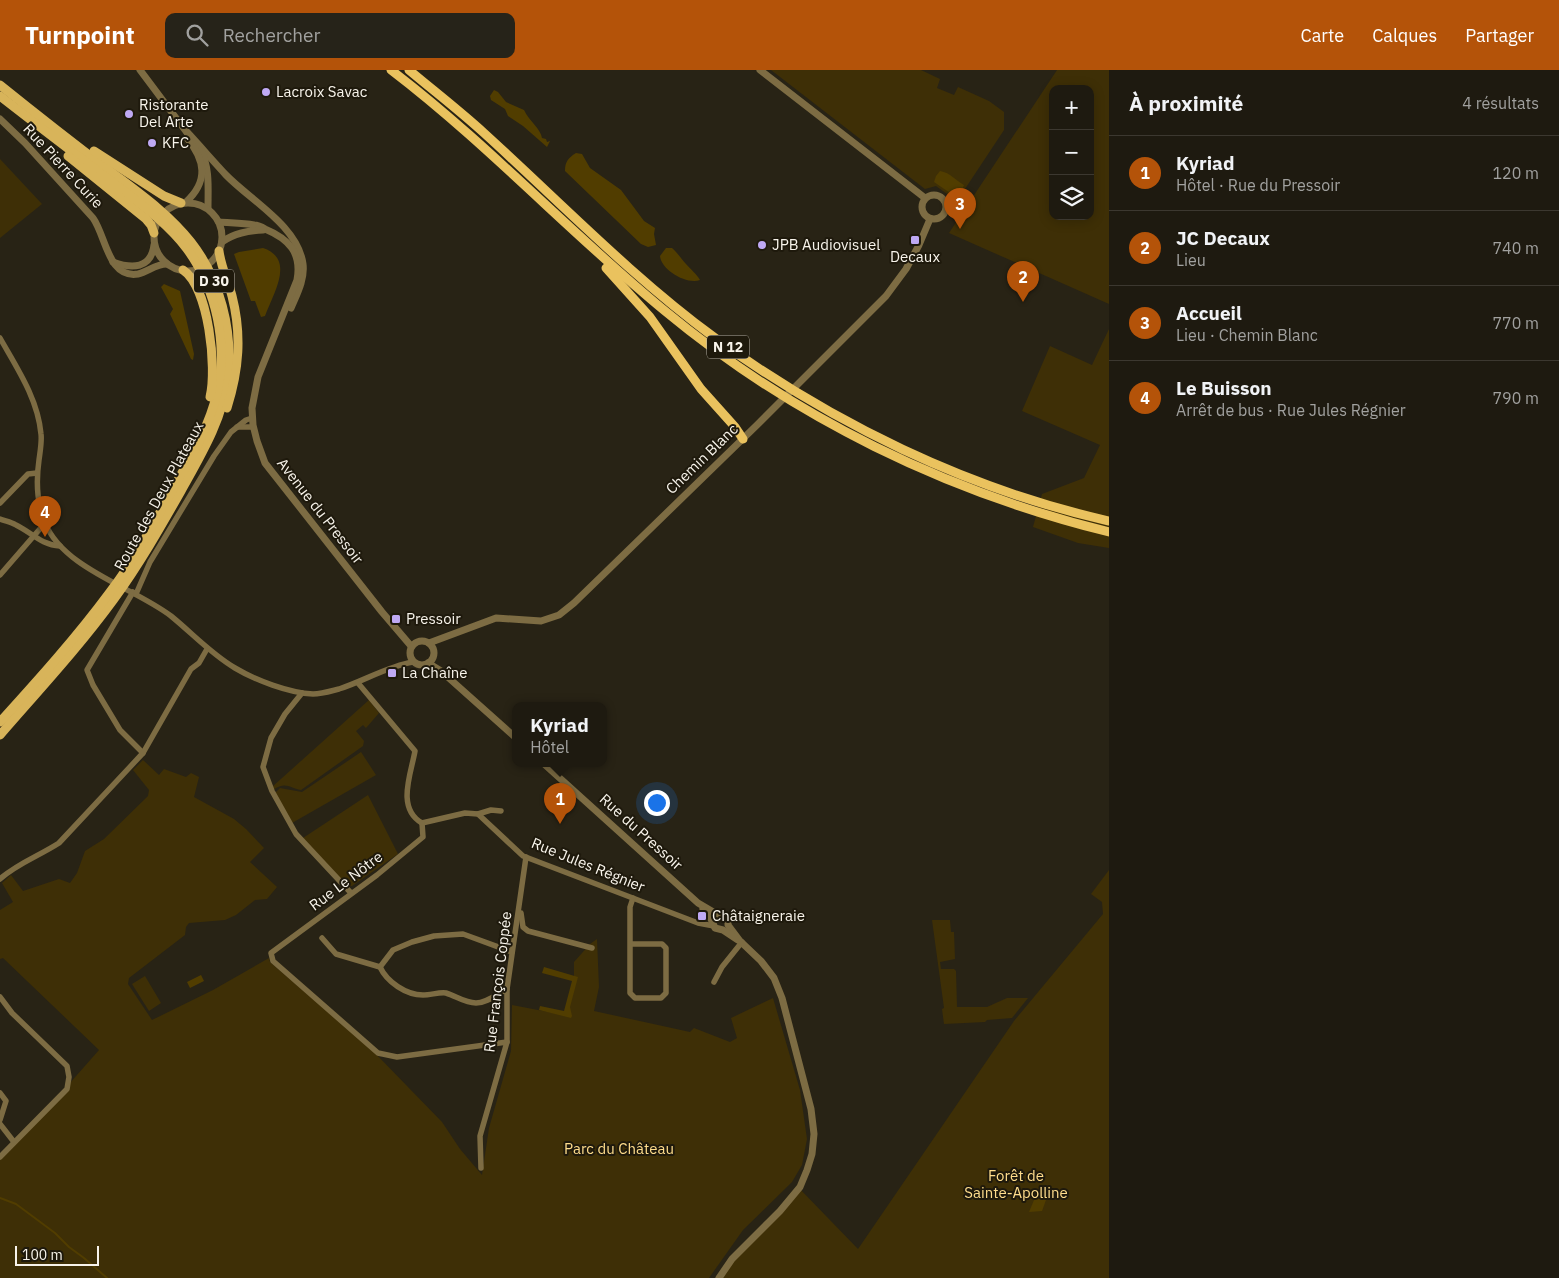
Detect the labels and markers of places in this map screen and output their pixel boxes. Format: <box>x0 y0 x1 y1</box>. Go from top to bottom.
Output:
place label: Lacroix Savac <box>276 82 368 101</box>
marker: Lacroix Savac <box>260 86 272 98</box>
place label: Ristorante Del Arte <box>139 95 209 131</box>
marker: Ristorante Del Arte <box>123 108 135 120</box>
place label: KFC <box>162 133 189 152</box>
marker: KFC <box>146 137 158 149</box>
pin: 3 <box>944 188 976 229</box>
marker: Decaux <box>909 234 921 246</box>
place label: JPB Audiovisuel <box>772 235 880 254</box>
marker: JPB Audiovisuel <box>756 239 768 251</box>
place label: Decaux <box>890 247 940 266</box>
pin: 2 <box>1007 261 1039 302</box>
pin: 4 <box>29 496 61 537</box>
place label: Pressoir <box>406 609 461 628</box>
marker: Pressoir <box>390 613 402 625</box>
place label: La Chaîne <box>402 663 467 682</box>
marker: La Chaîne <box>386 667 398 679</box>
pin: 1 <box>544 783 576 824</box>
place label: Châtaigneraie <box>712 906 805 925</box>
marker: Châtaigneraie <box>696 910 708 922</box>

